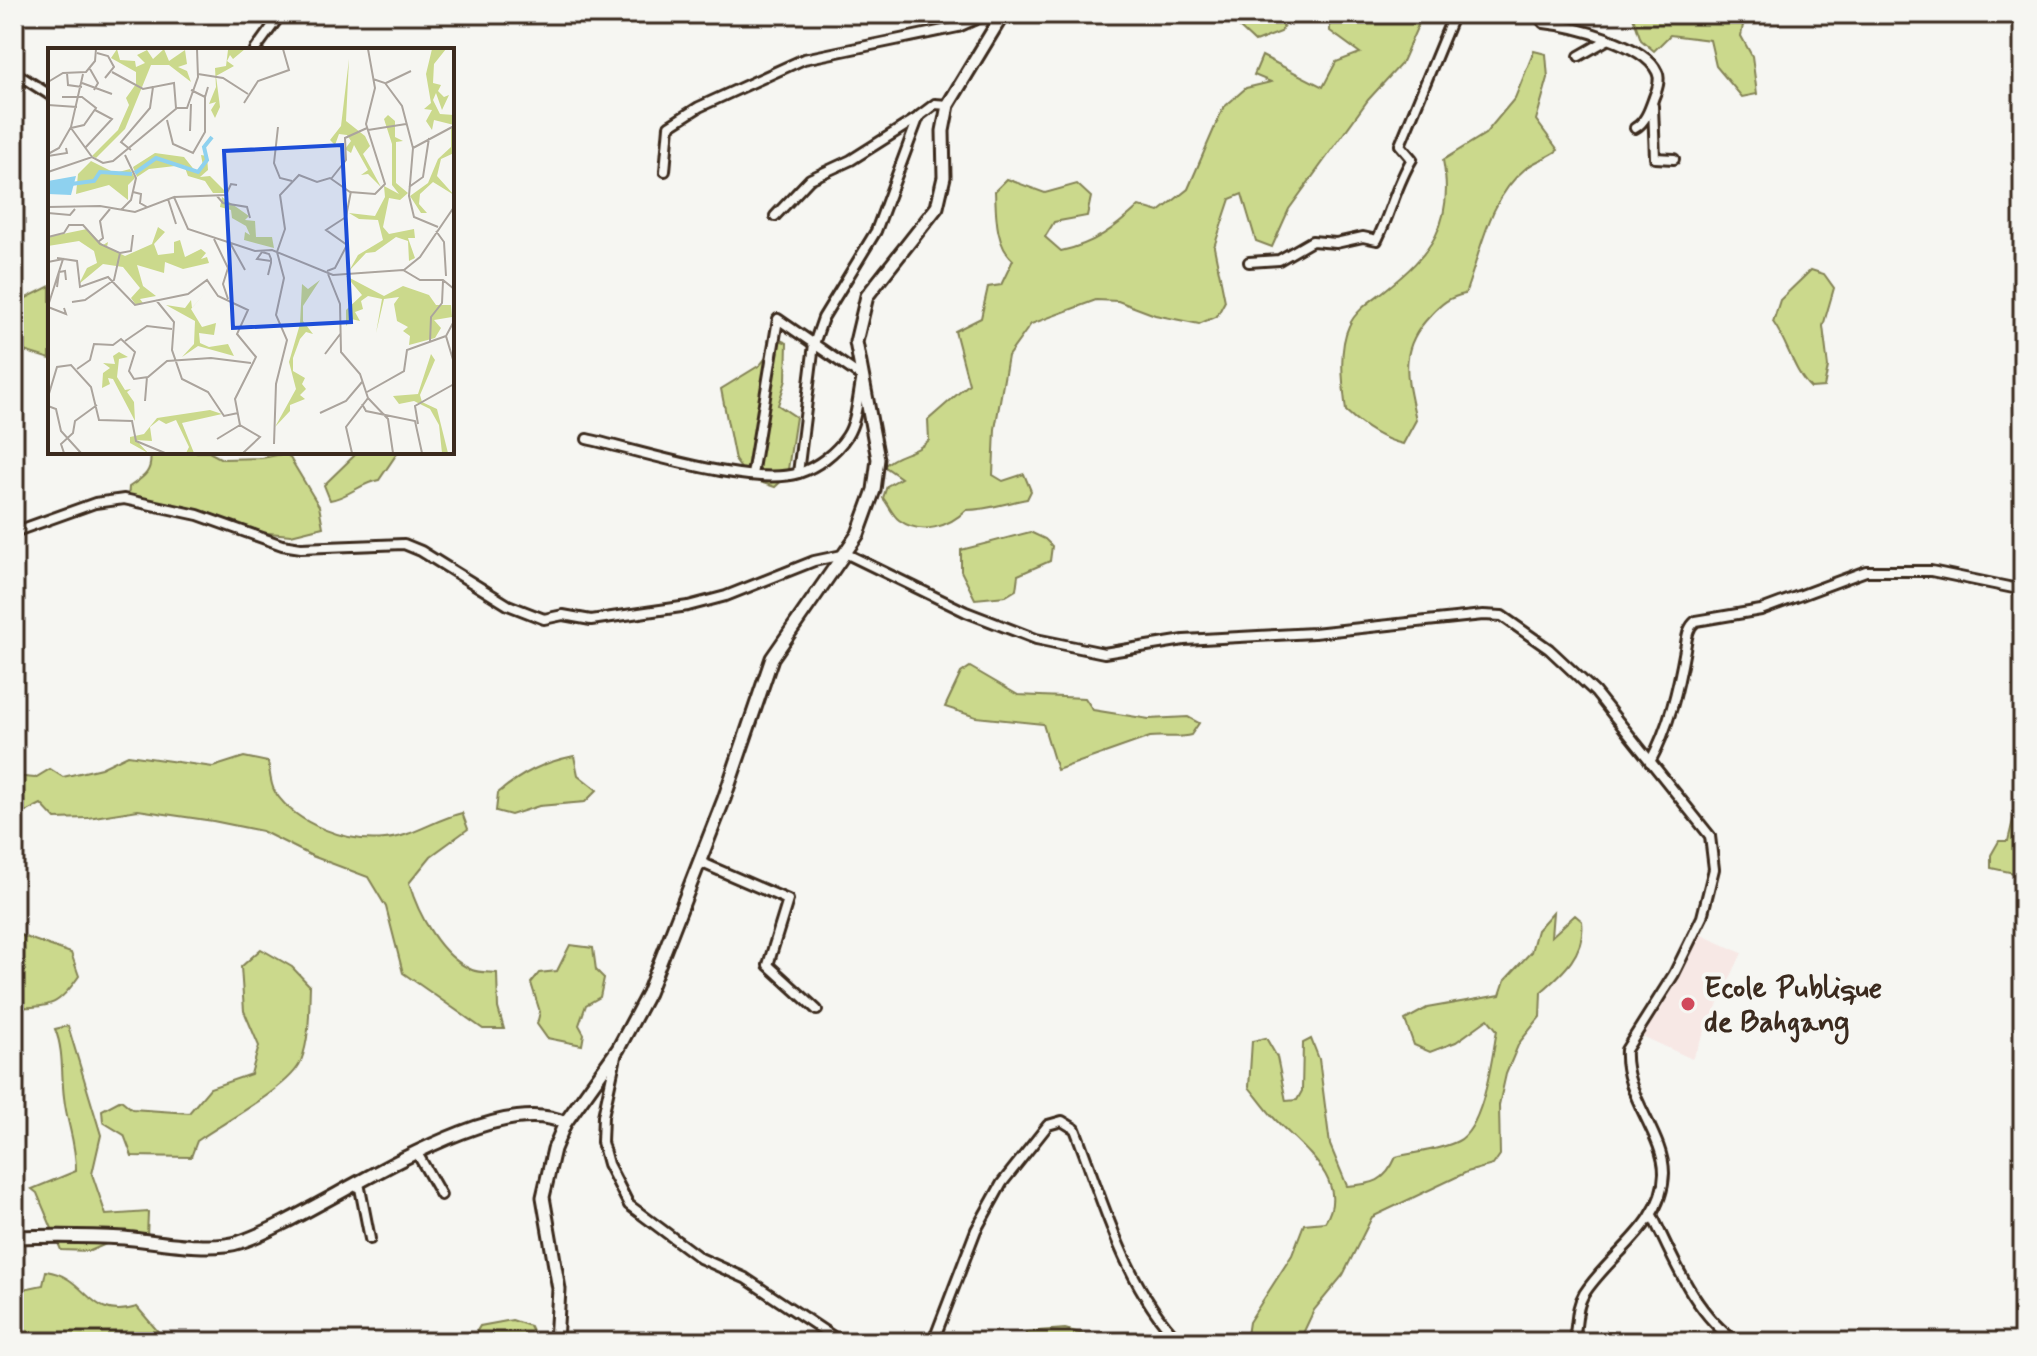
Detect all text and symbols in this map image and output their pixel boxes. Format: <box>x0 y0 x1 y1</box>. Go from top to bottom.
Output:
inset map <box>48 48 454 454</box>
place label: Ecole Publique de Bahgang <box>1704 969 1882 1045</box>
marker: Ecole Publique de Bahgang <box>1679 995 1697 1013</box>

